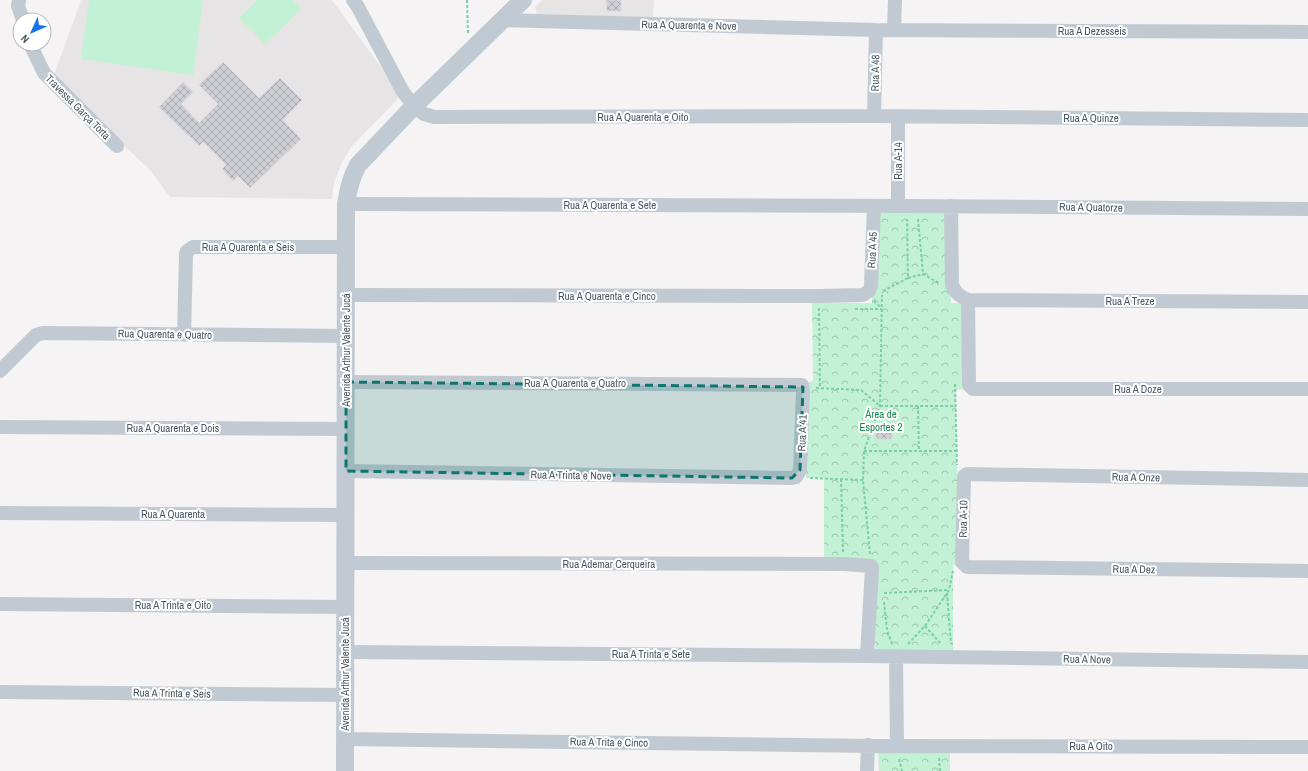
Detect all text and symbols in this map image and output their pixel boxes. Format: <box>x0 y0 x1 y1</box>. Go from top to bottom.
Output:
north arrow <box>12 12 52 52</box>
street label: Rua A Quarenta e Nove <box>641 17 737 33</box>
street label: Rua A Dezesseis <box>1058 24 1127 38</box>
text: N <box>18 32 32 46</box>
street label: Rua A 48 <box>868 55 882 91</box>
street label: Travessa Garça Torta <box>43 72 113 142</box>
street label: Rua A Quarenta e Oito <box>597 110 689 124</box>
street label: Rua A Quinze <box>1063 111 1119 125</box>
street label: Rua A-14 <box>891 142 905 180</box>
street label: Rua A Quarenta e Sete <box>564 198 656 212</box>
street label: Rua A Quatorze <box>1059 199 1123 215</box>
street label: Rua A 45 <box>864 231 880 269</box>
street label: Rua A Quarenta e Seis <box>202 240 295 254</box>
street label: Rua A Quarenta e Cinco <box>558 289 656 303</box>
street label: Avenida Arthur Valente Jucá <box>339 293 353 408</box>
street label: Rua A Treze <box>1105 294 1155 308</box>
street label: Rua Quarenta e Quatro <box>118 326 212 342</box>
street label: Rua A Quarenta e Quatro <box>524 376 626 390</box>
street label: Rua A Doze <box>1114 382 1162 396</box>
park label: Área de Esportes 2 <box>859 407 903 434</box>
street label: Rua A 41 <box>794 414 810 452</box>
street label: Rua A Quarenta e Dois <box>127 421 220 435</box>
street label: Rua A Trinta e Nove <box>531 467 611 483</box>
street label: Rua A Onze <box>1112 470 1160 484</box>
street label: Rua A-10 <box>956 500 970 538</box>
street label: Rua A Quarenta <box>141 507 205 521</box>
street label: Rua Ademar Cerqueira <box>563 557 655 571</box>
street label: Rua A Dez <box>1113 562 1156 576</box>
street label: Rua A Trinta e Oito <box>135 598 211 612</box>
street label: Avenida Arthur Valente Jucá <box>338 617 352 732</box>
street label: Rua A Trinta e Sete <box>612 647 690 661</box>
street label: Rua A Nove <box>1063 652 1111 666</box>
street label: Rua A Trinta e Seis <box>133 685 211 701</box>
street label: Rua A Trita e Cinco <box>570 734 648 750</box>
street label: Rua A Oito <box>1069 739 1113 753</box>

